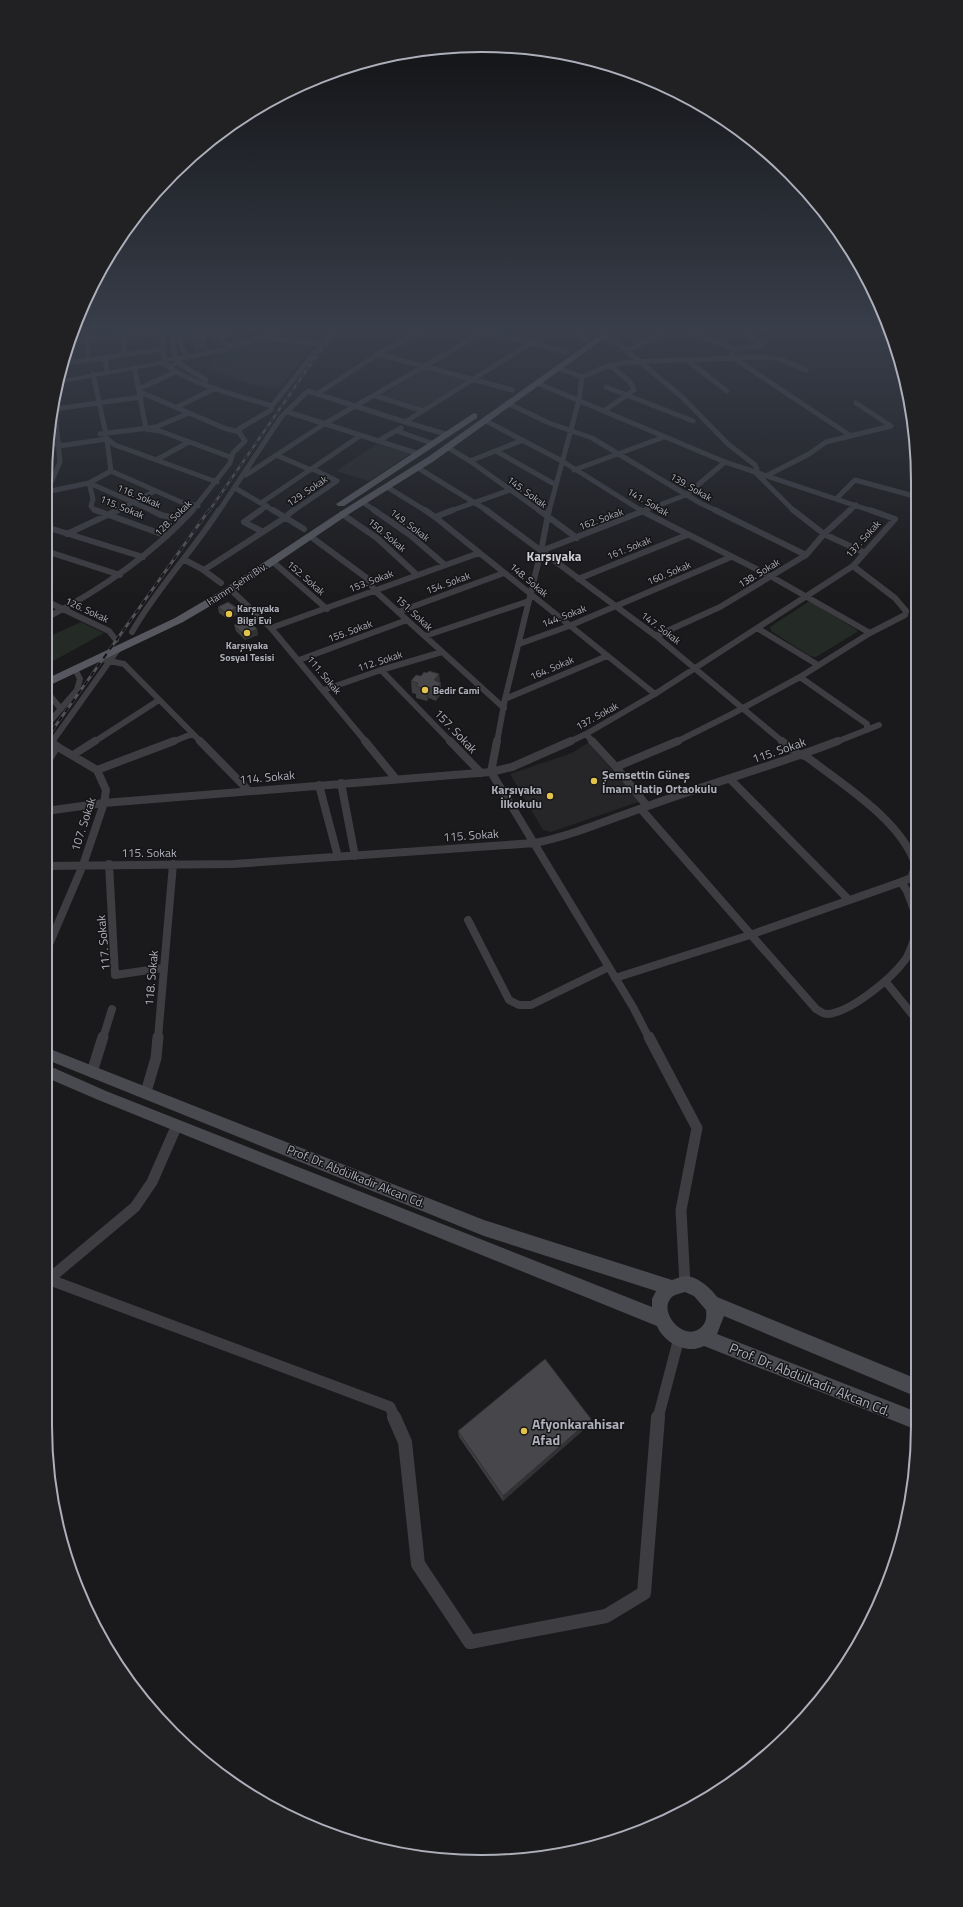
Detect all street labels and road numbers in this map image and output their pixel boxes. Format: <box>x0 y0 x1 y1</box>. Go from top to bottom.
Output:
street label: 139. Sokak <box>667 469 715 505</box>
street label: 129. Sokak <box>284 472 331 510</box>
street label: 145. Sokak <box>504 472 550 512</box>
street label: 116. Sokak <box>115 480 163 512</box>
street label: 141. Sokak <box>624 484 672 520</box>
street label: 115. Sokak <box>98 491 147 523</box>
street label: 128. Sokak <box>151 496 195 540</box>
street label: 162. Sokak <box>577 504 626 534</box>
street label: 149. Sokak <box>387 505 433 545</box>
street label: 150. Sokak <box>364 514 410 556</box>
street label: 137. Sokak <box>842 517 884 561</box>
street label: 161. Sokak <box>605 532 654 564</box>
street label: 138. Sokak <box>735 555 783 591</box>
street label: 152. Sokak <box>284 557 329 599</box>
street label: 160. Sokak <box>645 557 693 589</box>
street label: Hamm Şehri Blv. <box>204 559 270 609</box>
street label: 148. Sokak <box>506 559 552 601</box>
street label: 153. Sokak <box>347 566 396 596</box>
street label: 154. Sokak <box>424 568 473 598</box>
street label: 151. Sokak <box>392 592 436 634</box>
street label: 126. Sokak <box>63 593 111 627</box>
street label: 144. Sokak <box>540 601 589 631</box>
street label: 147. Sokak <box>638 608 684 648</box>
street label: 155. Sokak <box>326 616 375 646</box>
street label: 112. Sokak <box>356 647 405 675</box>
street label: 111. Sokak <box>303 652 345 698</box>
street label: 164. Sokak <box>528 652 576 684</box>
street label: 137. Sokak <box>573 698 621 734</box>
street label: 157. Sokak <box>430 704 482 758</box>
street label: 115. Sokak <box>750 732 809 768</box>
street label: 114. Sokak <box>238 765 296 789</box>
street label: 107. Sokak <box>65 794 101 853</box>
street label: 115. Sokak <box>443 824 500 846</box>
street label: 115. Sokak <box>121 843 177 862</box>
street label: 117. Sokak <box>91 914 115 972</box>
street label: 118. Sokak <box>139 949 163 1007</box>
street label: Prof. Dr. Abdülkadir Akcan Cd. <box>284 1140 428 1212</box>
street label: Prof. Dr. Abdülkadir Akcan Cd. <box>726 1337 894 1421</box>

